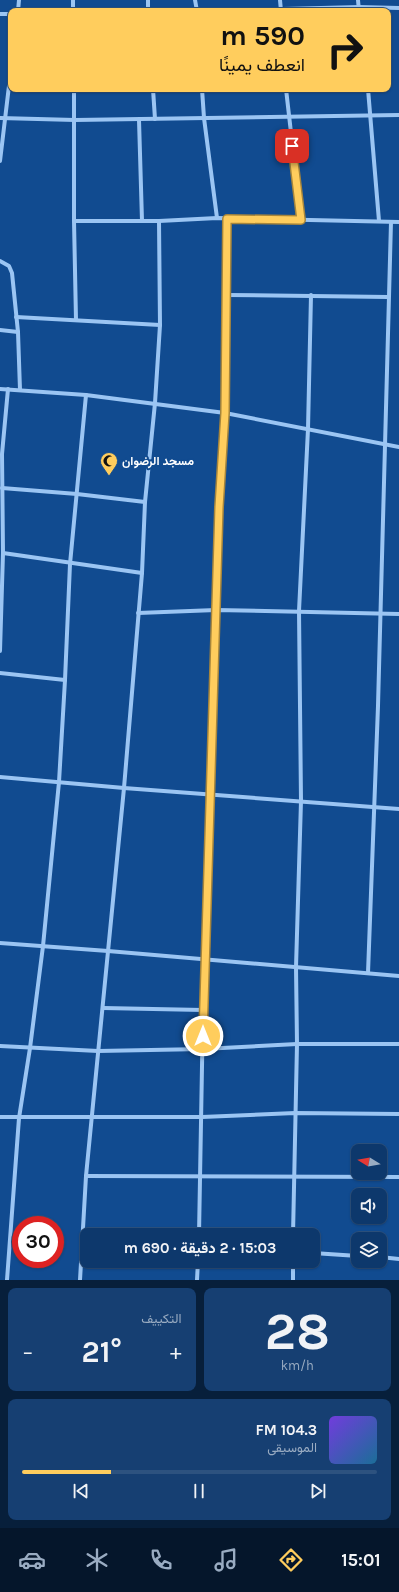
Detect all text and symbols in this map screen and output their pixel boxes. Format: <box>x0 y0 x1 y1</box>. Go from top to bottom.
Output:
text: 590 m <box>220 19 305 52</box>
icon: right <box>319 24 371 76</box>
text: انعطف يمينًا <box>219 54 305 76</box>
pin <box>275 129 309 163</box>
icon: arrive <box>281 135 303 157</box>
mosque icon: مسجد الرضوان <box>99 451 119 476</box>
place label: مسجد الرضوان <box>122 454 194 469</box>
position arrow <box>182 1015 224 1057</box>
north arrow <box>351 1144 387 1180</box>
map controls <box>351 1144 387 1268</box>
button: sound <box>351 1188 387 1224</box>
speed limit sign: 30 <box>12 1216 64 1268</box>
button: layers <box>351 1232 387 1268</box>
text: 15:03 · 2 دقيقة · 690 m <box>124 1239 276 1257</box>
text: 28 <box>265 1301 330 1362</box>
text: التكييف <box>141 1311 182 1326</box>
text: 21° <box>81 1334 122 1370</box>
text: − <box>22 1339 34 1365</box>
text: + <box>170 1339 181 1365</box>
text: km/h <box>281 1358 314 1373</box>
text: 104.3 FM <box>256 1421 317 1439</box>
text: الموسيقى <box>267 1440 317 1455</box>
icon: previous <box>70 1480 92 1502</box>
icon: pause <box>188 1480 210 1502</box>
icon: next <box>307 1480 329 1502</box>
icon: car <box>18 1546 46 1574</box>
icon: climate <box>83 1546 111 1574</box>
icon: phone <box>147 1546 175 1574</box>
icon: music <box>212 1546 240 1574</box>
icon: directions <box>277 1546 305 1574</box>
text: 15:01 <box>341 1549 381 1571</box>

